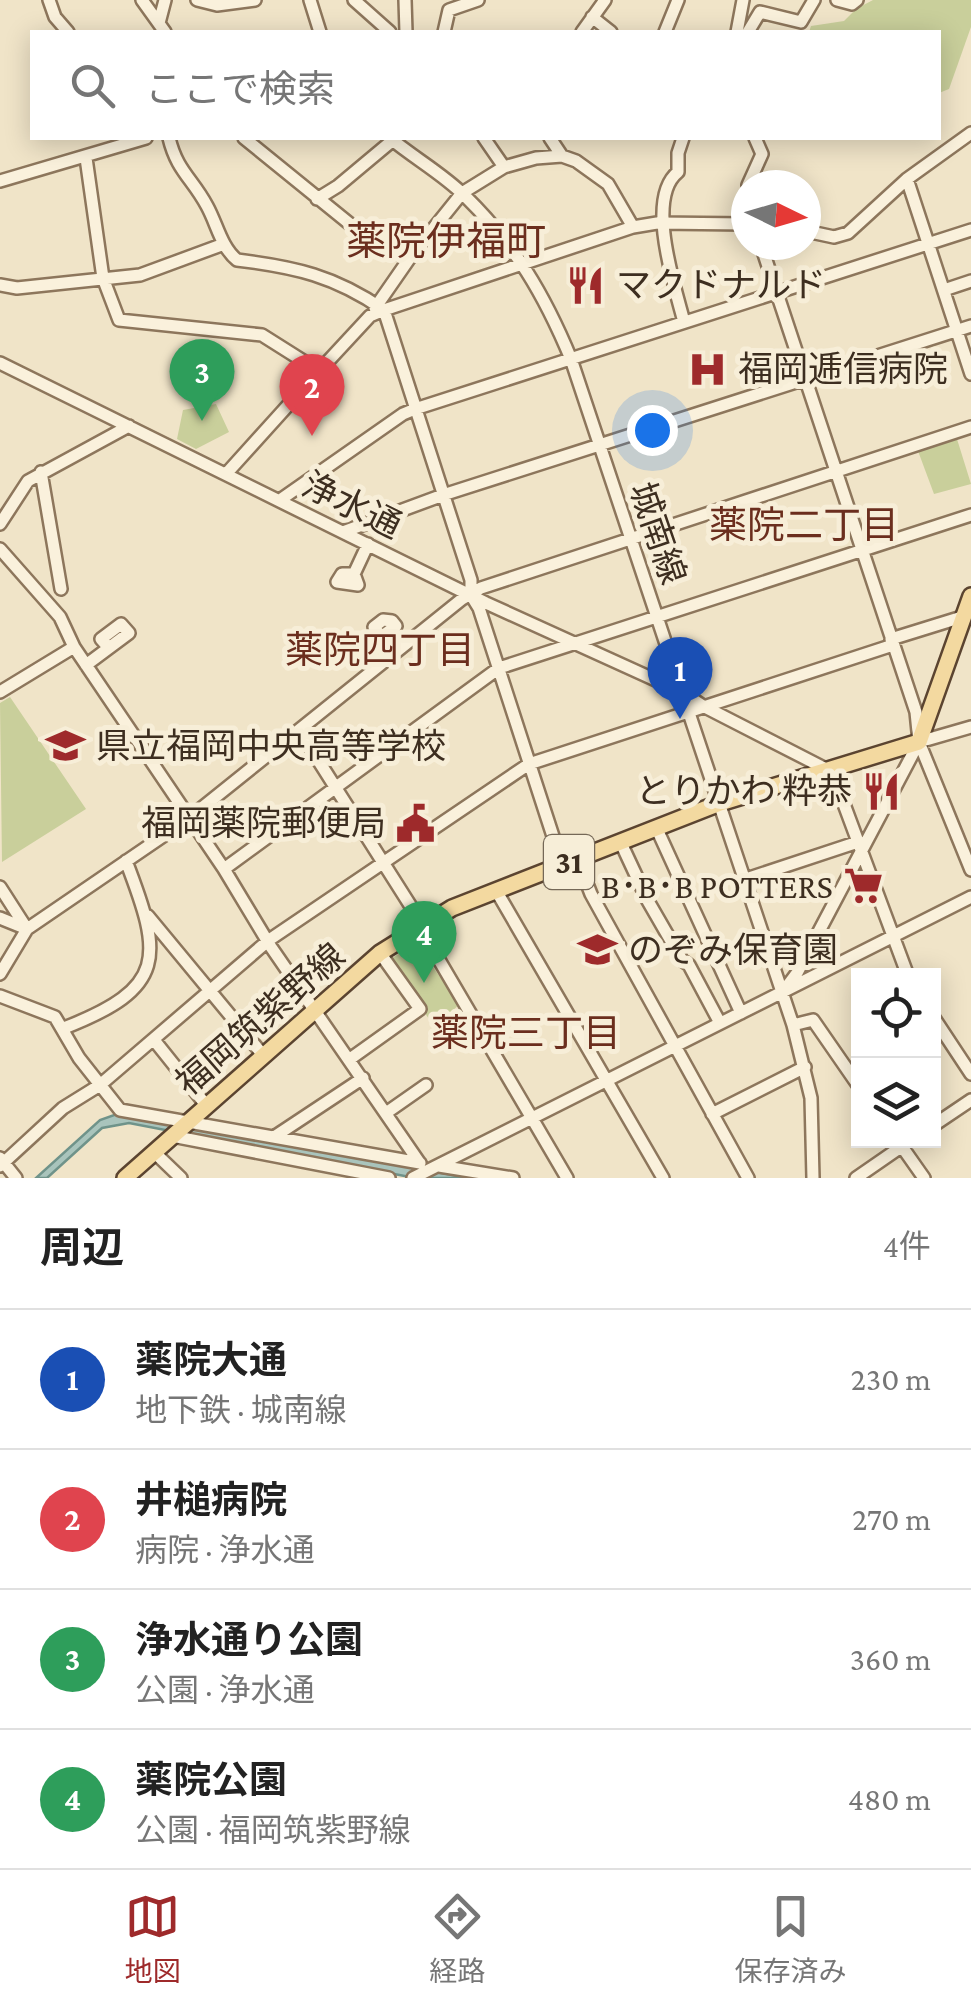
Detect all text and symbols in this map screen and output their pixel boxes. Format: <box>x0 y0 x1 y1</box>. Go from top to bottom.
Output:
search box <box>30 30 941 140</box>
icon: search <box>65 58 120 113</box>
text: ここで検索 <box>145 68 335 110</box>
north arrow <box>731 170 821 260</box>
district label: 薬院伊福町 <box>346 219 546 264</box>
restaurant icon: マクドナルド <box>565 264 607 306</box>
place label: マクドナルド <box>616 266 826 305</box>
pin: 3 <box>170 338 234 421</box>
hospital icon: 福岡逓信病院 <box>687 348 729 390</box>
place label: 福岡逓信病院 <box>738 350 948 389</box>
pin: 2 <box>280 354 344 436</box>
your location <box>627 405 678 456</box>
street label: 浄水通 <box>296 465 408 546</box>
street label: 城南線 <box>622 477 693 589</box>
district label: 薬院二丁目 <box>709 504 899 546</box>
district label: 薬院四丁目 <box>285 629 475 671</box>
pin: 1 <box>648 636 712 719</box>
school or university icon: 県立福岡中央高等学校 <box>45 725 87 767</box>
place label: 県立福岡中央高等学校 <box>96 727 446 766</box>
restaurant icon: とりかわ 粋恭 <box>861 770 903 812</box>
place label: とりかわ 粋恭 <box>635 772 852 811</box>
public building icon: 福岡薬院郵便局 <box>395 802 437 844</box>
place label: 福岡薬院郵便局 <box>141 804 386 843</box>
road number: 31 <box>544 835 594 889</box>
supermarket icon: B･B･B POTTERS <box>842 865 884 907</box>
place label: B･B･B POTTERS <box>601 867 833 906</box>
pin: 4 <box>392 900 456 983</box>
school or university icon: のぞみ保育園 <box>577 929 619 971</box>
place label: のぞみ保育園 <box>628 931 838 970</box>
street label: 福岡筑紫野線 <box>168 936 352 1103</box>
map controls <box>851 968 941 1148</box>
button: locate <box>851 968 941 1058</box>
district label: 薬院三丁目 <box>431 1012 621 1054</box>
button: layers <box>851 1058 941 1148</box>
text: 周辺 <box>40 1224 124 1271</box>
text: 4件 <box>883 1228 931 1264</box>
text: 薬院大通 <box>135 1339 287 1381</box>
text: 1 <box>67 1361 78 1397</box>
text: 230 m <box>851 1361 931 1397</box>
text: 地下鉄 · 城南線 <box>135 1392 347 1428</box>
text: 井槌病院 <box>135 1479 287 1521</box>
text: 2 <box>64 1501 81 1537</box>
text: 270 m <box>852 1501 931 1537</box>
text: 病院 · 浄水通 <box>135 1532 315 1568</box>
text: 浄水通り公園 <box>135 1619 363 1661</box>
text: 3 <box>65 1641 80 1677</box>
text: 360 m <box>850 1641 931 1677</box>
text: 公園 · 浄水通 <box>135 1672 315 1708</box>
text: 薬院公園 <box>135 1759 287 1801</box>
text: 4 <box>64 1781 81 1817</box>
text: 480 m <box>848 1781 931 1817</box>
text: 公園 · 福岡筑紫野線 <box>135 1812 411 1848</box>
tab: 地図 <box>124 1889 181 1989</box>
tab: 経路 <box>429 1889 486 1989</box>
tab: 保存済み <box>734 1889 847 1989</box>

